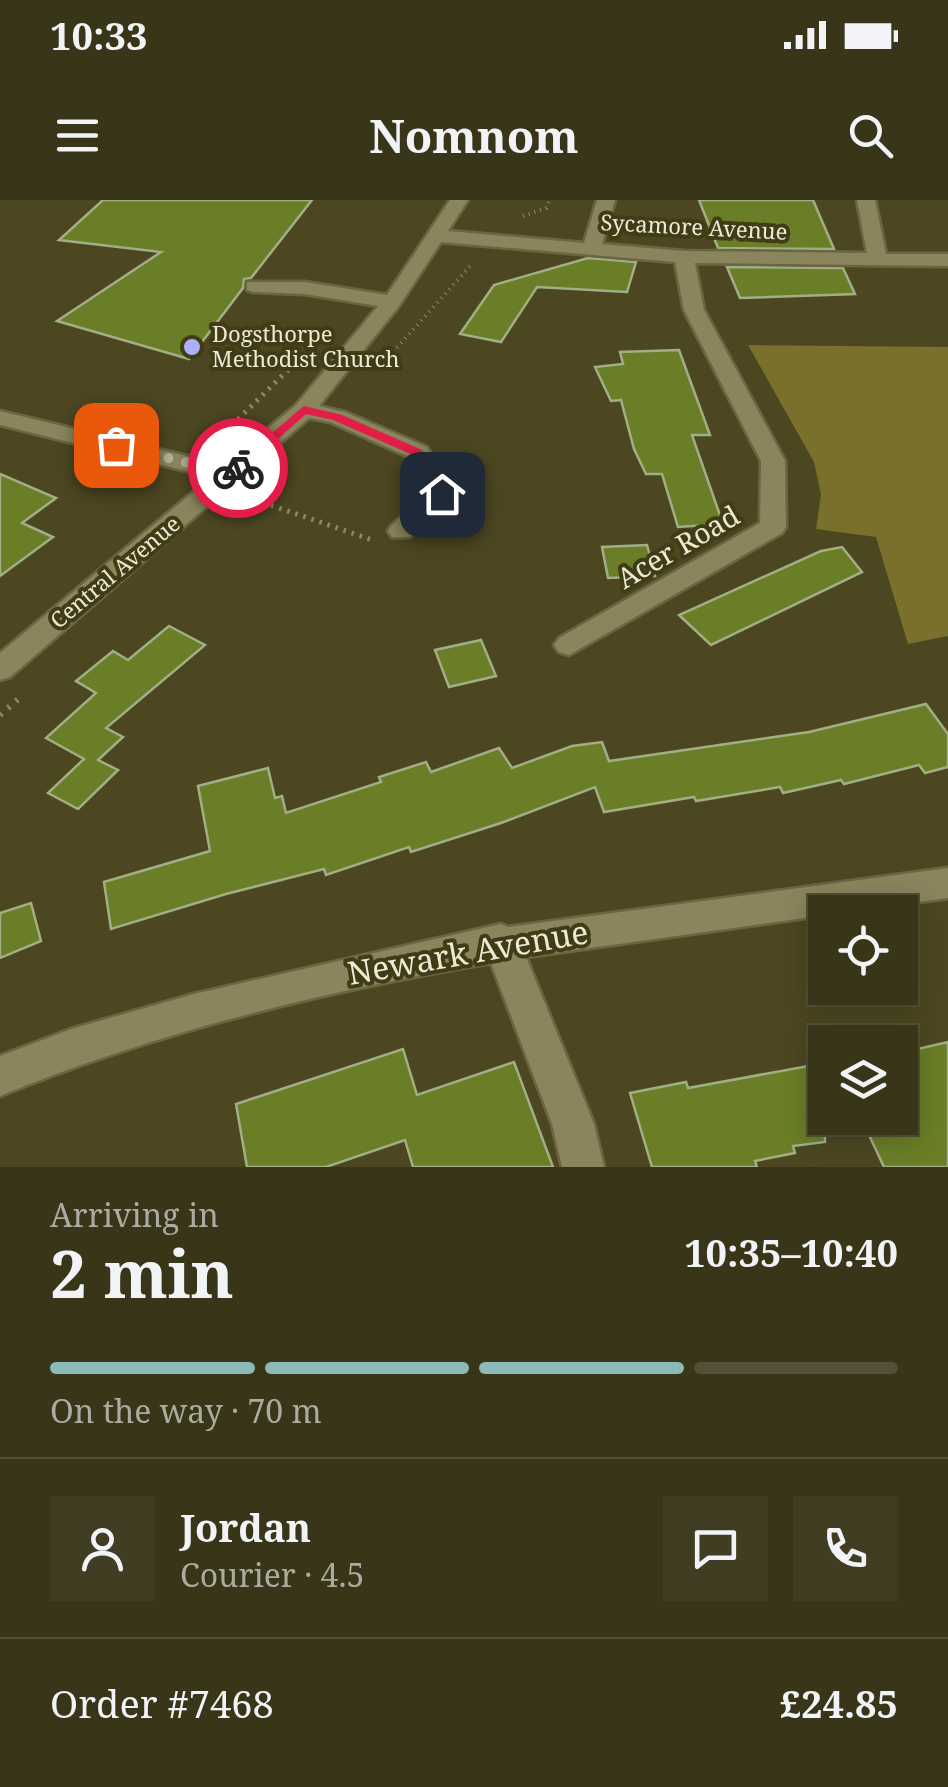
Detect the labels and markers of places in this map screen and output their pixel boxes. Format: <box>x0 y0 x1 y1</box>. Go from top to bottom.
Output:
place label: Dogsthorpe Methodist Church <box>212 318 399 373</box>
marker: Dogsthorpe Methodist Church <box>181 336 203 358</box>
pin <box>74 403 159 488</box>
pin <box>400 452 485 537</box>

